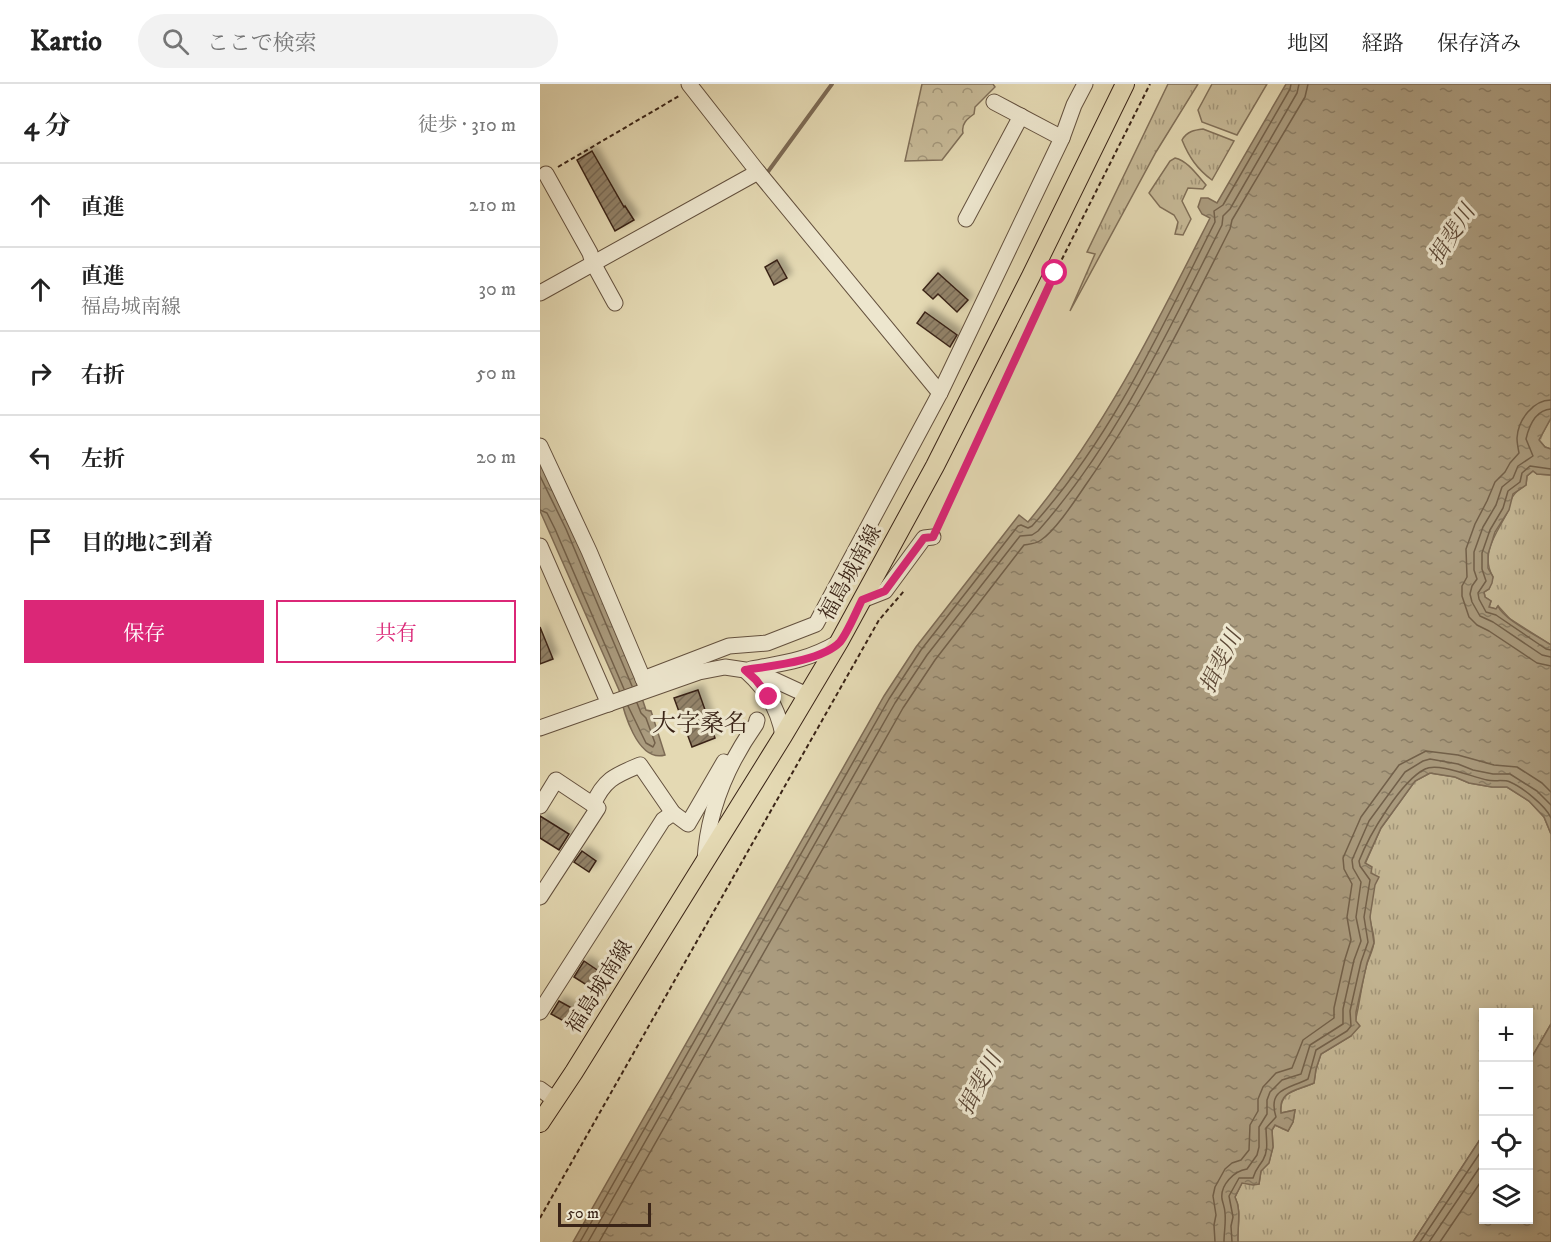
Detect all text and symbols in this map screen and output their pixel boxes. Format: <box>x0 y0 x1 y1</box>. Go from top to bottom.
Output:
search box <box>138 14 558 68</box>
text: Kartio <box>30 24 102 59</box>
icon: search <box>159 25 192 58</box>
text: ここで検索 <box>207 30 317 57</box>
text: 地図 <box>1287 31 1329 57</box>
text: 経路 <box>1362 31 1404 57</box>
text: 保存済み <box>1437 31 1521 57</box>
text: 4 分 <box>24 110 71 143</box>
text: 徒歩 · 310 m <box>418 113 516 138</box>
icon: ahead <box>24 189 57 222</box>
text: 210 m <box>469 193 516 218</box>
text: 直進 <box>81 194 125 221</box>
water label: 揖斐川 <box>1423 198 1482 270</box>
route start <box>1041 259 1067 285</box>
text: 直進 <box>81 263 125 290</box>
icon: ahead <box>24 273 57 306</box>
text: 30 m <box>478 277 516 302</box>
text: 福島城南線 <box>81 295 181 320</box>
icon: right <box>24 357 57 390</box>
text: 50 m <box>476 361 516 386</box>
text: 右折 <box>81 362 125 389</box>
icon: left <box>24 441 57 474</box>
text: 20 m <box>476 445 516 470</box>
text: 左折 <box>81 446 125 473</box>
street label: 福島城南線 <box>814 521 888 625</box>
icon: arrive <box>24 525 57 558</box>
text: 目的地に到着 <box>81 530 213 557</box>
button: 保存 <box>24 600 264 663</box>
button: 共有 <box>276 600 516 663</box>
water label: 揖斐川 <box>1194 625 1248 698</box>
route end <box>755 683 781 709</box>
district label: 大字桑名 <box>652 709 748 739</box>
street label: 福島城南線 <box>561 936 639 1038</box>
map controls <box>1479 1008 1533 1224</box>
button: + <box>1479 1008 1533 1062</box>
water label: 揖斐川 <box>953 1047 1008 1119</box>
button: − <box>1479 1062 1533 1116</box>
button: locate <box>1479 1116 1533 1170</box>
button: layers <box>1479 1170 1533 1224</box>
scale bar <box>558 1200 651 1228</box>
text: 50 m <box>567 1203 599 1223</box>

